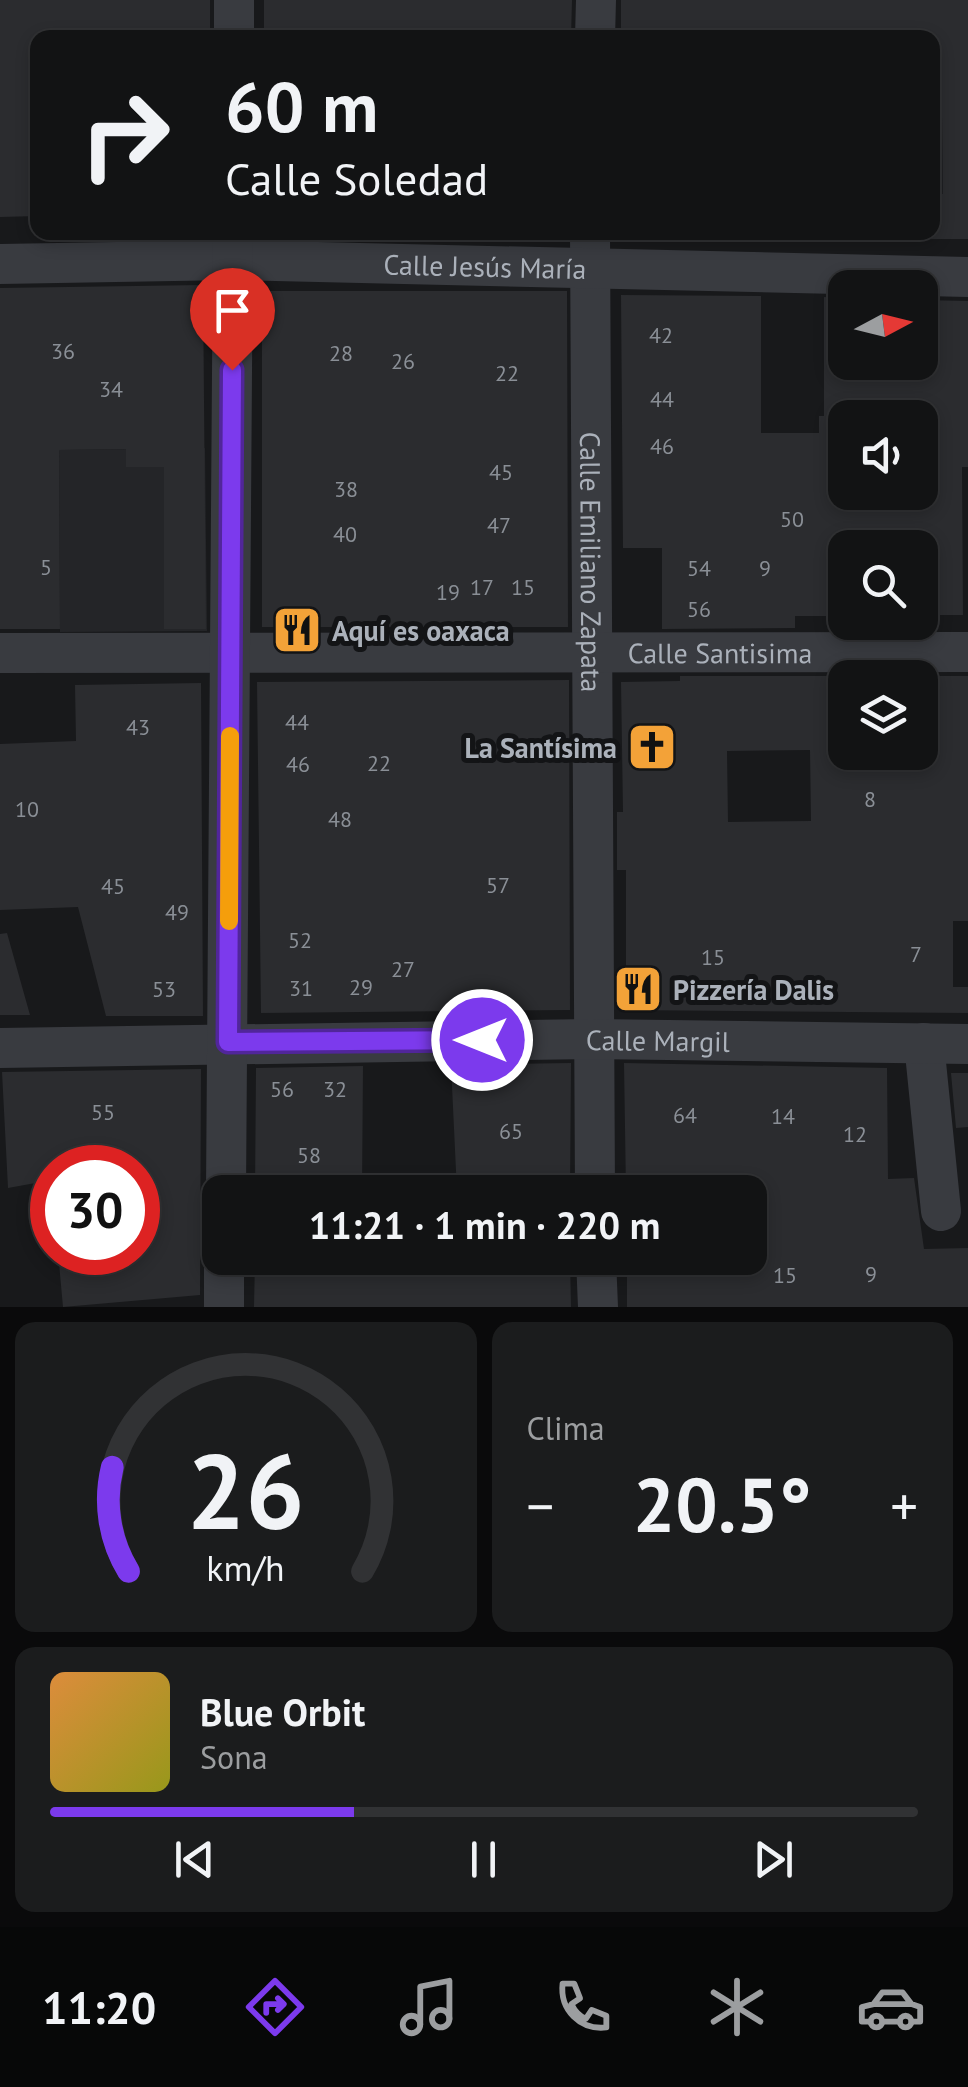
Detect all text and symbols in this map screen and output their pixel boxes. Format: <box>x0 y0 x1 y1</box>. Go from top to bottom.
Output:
text: 60 m <box>225 61 378 151</box>
icon: right <box>60 70 190 200</box>
text: Calle Soledad <box>225 149 488 207</box>
street label: Calle Jesús María <box>383 245 587 287</box>
pin <box>190 268 275 371</box>
north arrow <box>828 270 938 380</box>
map controls <box>828 270 938 770</box>
icon: arrive <box>205 283 260 338</box>
house number: 42 <box>649 321 673 349</box>
house number: 36 <box>51 337 75 365</box>
house number: 28 <box>329 339 353 367</box>
house number: 26 <box>391 347 415 375</box>
house number: 22 <box>495 359 519 387</box>
house number: 34 <box>99 375 123 403</box>
house number: 44 <box>650 385 674 413</box>
button: sound <box>828 400 938 510</box>
street label: Calle Emiliano Zapata <box>573 432 611 692</box>
house number: 46 <box>650 432 674 460</box>
house number: 45 <box>489 458 513 486</box>
house number: 38 <box>334 475 358 503</box>
house number: 50 <box>780 505 804 533</box>
house number: 47 <box>487 511 511 539</box>
house number: 40 <box>333 520 357 548</box>
button: search <box>828 530 938 640</box>
house number: 5 <box>40 553 52 581</box>
house number: 54 <box>687 554 711 582</box>
house number: 9 <box>759 554 771 582</box>
house number: 17 <box>470 573 494 601</box>
house number: 15 <box>511 573 535 601</box>
house number: 19 <box>436 578 460 606</box>
house number: 56 <box>687 595 711 623</box>
restaurant icon: Aquí es oaxaca <box>271 604 323 656</box>
place label: Aquí es oaxaca <box>332 612 510 649</box>
street label: Calle Santisima <box>628 634 812 671</box>
button: layers <box>828 660 938 770</box>
house number: 44 <box>285 708 309 736</box>
house number: 43 <box>126 713 150 741</box>
church icon: La Santísima <box>626 721 678 773</box>
place label: La Santísima <box>465 729 617 766</box>
house number: 22 <box>367 749 391 777</box>
house number: 46 <box>286 750 310 778</box>
house number: 8 <box>864 785 876 813</box>
house number: 10 <box>15 795 39 823</box>
house number: 48 <box>328 805 352 833</box>
house number: 57 <box>486 871 510 899</box>
house number: 45 <box>101 872 125 900</box>
house number: 49 <box>165 898 189 926</box>
house number: 52 <box>288 926 312 954</box>
house number: 7 <box>910 940 922 968</box>
house number: 15 <box>701 943 725 971</box>
house number: 27 <box>391 955 415 983</box>
restaurant icon: Pizzería Dalis <box>612 963 664 1015</box>
place label: Pizzería Dalis <box>673 971 834 1008</box>
house number: 29 <box>349 973 373 1001</box>
house number: 31 <box>289 974 313 1002</box>
house number: 53 <box>152 975 176 1003</box>
position arrow <box>430 988 534 1092</box>
street label: Calle Margil <box>586 1020 730 1059</box>
house number: 56 <box>270 1075 294 1103</box>
house number: 32 <box>323 1075 347 1103</box>
house number: 55 <box>91 1098 115 1126</box>
house number: 64 <box>673 1101 697 1129</box>
house number: 14 <box>771 1102 795 1130</box>
house number: 65 <box>499 1117 523 1145</box>
house number: 12 <box>843 1120 867 1148</box>
house number: 58 <box>297 1141 321 1169</box>
speed limit sign: 30 <box>30 1145 160 1275</box>
text: 11:21 · 1 min · 220 m <box>309 1200 660 1249</box>
house number: 9 <box>865 1260 877 1288</box>
house number: 15 <box>773 1261 797 1289</box>
text: Clima <box>527 1407 605 1449</box>
text: 26 <box>187 1423 305 1558</box>
text: 20.5° <box>633 1456 812 1553</box>
text: − <box>527 1470 554 1541</box>
text: + <box>890 1470 918 1541</box>
text: km/h <box>207 1545 285 1591</box>
text: Blue Orbit <box>200 1687 365 1736</box>
text: Sona <box>200 1736 268 1778</box>
icon: previous <box>167 1832 222 1887</box>
icon: pause <box>456 1832 511 1887</box>
icon: next <box>746 1832 801 1887</box>
icon: directions <box>240 1972 310 2042</box>
icon: music <box>394 1972 464 2042</box>
icon: phone <box>548 1972 618 2042</box>
icon: climate <box>702 1972 772 2042</box>
icon: car <box>856 1972 926 2042</box>
text: 11:20 <box>42 1978 156 2036</box>

